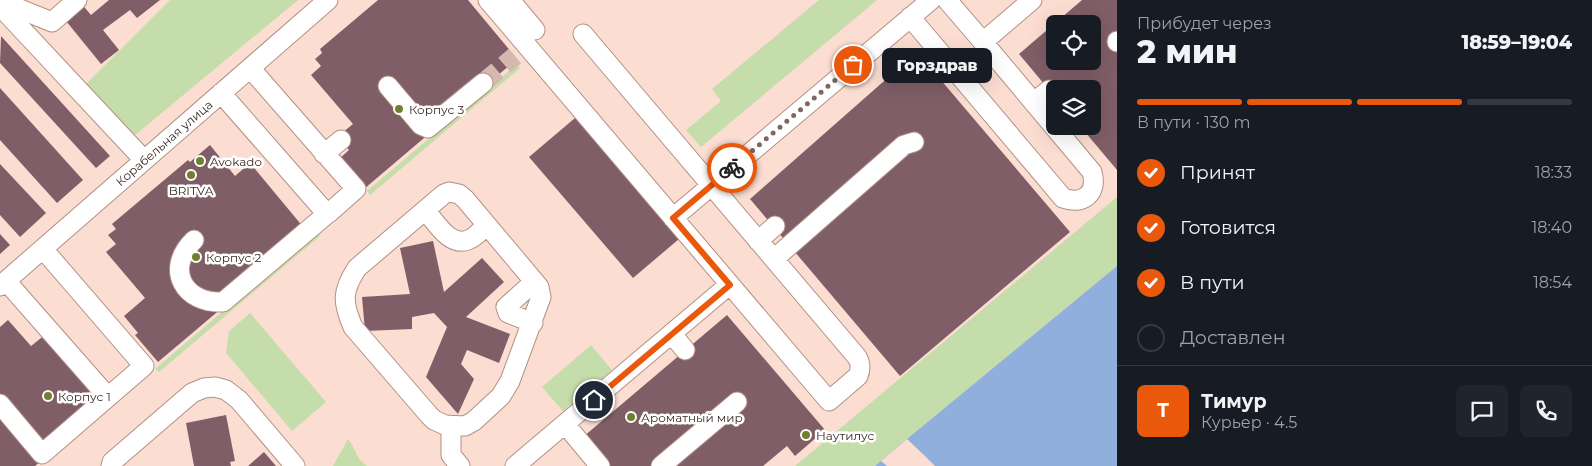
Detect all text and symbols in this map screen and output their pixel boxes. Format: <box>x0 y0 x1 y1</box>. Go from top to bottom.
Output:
text: Прибудет через <box>1137 14 1272 33</box>
map controls <box>1046 15 1101 135</box>
button: locate <box>1046 15 1101 70</box>
text: 18:59–19:04 <box>1462 31 1572 54</box>
text: 2 мин <box>1137 32 1237 71</box>
pin <box>832 44 874 86</box>
callout: Горздрав <box>883 48 993 82</box>
icon: bag <box>839 51 867 79</box>
text: Горздрав <box>896 56 978 75</box>
button: layers <box>1046 80 1101 135</box>
street label: Корабельная улица <box>113 97 215 189</box>
place label: Корпус 3 <box>409 102 464 117</box>
marker: Корпус 3 <box>393 103 405 115</box>
text: В пути · 130 m <box>1137 113 1250 132</box>
courier <box>707 143 757 193</box>
place label: Avokado <box>210 154 262 169</box>
icon: bike <box>718 154 746 182</box>
marker: Avokado <box>194 155 206 167</box>
icon: check <box>1137 159 1165 187</box>
text: Принят <box>1180 161 1255 184</box>
text: 18:33 <box>1535 163 1572 182</box>
marker: BRITVA <box>185 169 197 181</box>
place label: BRITVA <box>169 183 214 198</box>
icon: check <box>1137 214 1165 242</box>
text: Готовится <box>1180 216 1276 239</box>
text: 18:40 <box>1531 218 1572 237</box>
place label: Корпус 2 <box>206 250 261 265</box>
marker: Корпус 2 <box>190 251 202 263</box>
icon: check <box>1137 269 1165 297</box>
text: В пути <box>1180 271 1245 294</box>
text: 18:54 <box>1533 273 1572 292</box>
text: Доставлен <box>1180 326 1286 349</box>
pin <box>573 379 615 421</box>
button: chat <box>1456 385 1508 437</box>
button: phone <box>1520 385 1572 437</box>
icon: home <box>580 386 608 414</box>
place label: Корпус 1 <box>58 389 111 404</box>
marker: Корпус 1 <box>42 390 54 402</box>
text: Тимур <box>1201 390 1267 413</box>
text: Т <box>1157 399 1169 422</box>
place label: Ароматный мир <box>641 410 743 425</box>
marker: Ароматный мир <box>625 411 637 423</box>
text: Курьер · 4.5 <box>1201 413 1297 432</box>
place label: Наутилус <box>816 428 875 443</box>
marker: Наутилус <box>800 429 812 441</box>

